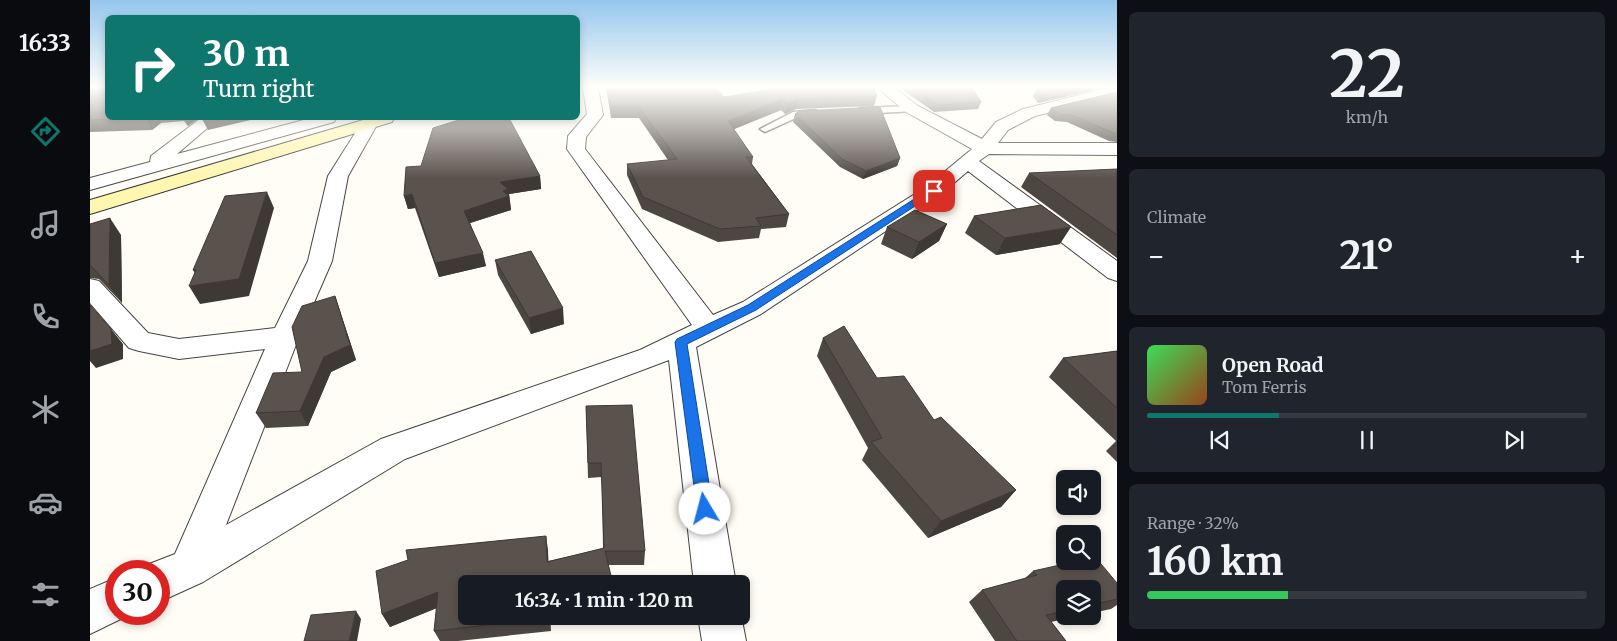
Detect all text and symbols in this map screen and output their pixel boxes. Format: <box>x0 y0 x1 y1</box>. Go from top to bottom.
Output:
text: 16:33 <box>19 29 71 57</box>
text: 30 m <box>203 32 289 76</box>
text: 22 <box>1329 33 1405 115</box>
icon: right <box>120 35 185 100</box>
text: Turn right <box>203 75 314 103</box>
text: km/h <box>1346 107 1388 127</box>
icon: directions <box>28 114 63 149</box>
pin <box>913 170 955 212</box>
icon: arrive <box>920 177 948 205</box>
icon: music <box>28 207 63 242</box>
text: Climate <box>1147 207 1206 227</box>
text: 21° <box>1340 232 1394 279</box>
text: − <box>1147 238 1166 274</box>
text: + <box>1568 238 1587 274</box>
icon: phone <box>28 299 63 334</box>
text: Open Road <box>1222 353 1324 377</box>
text: Tom Ferris <box>1222 377 1307 397</box>
icon: climate <box>28 392 63 427</box>
icon: previous <box>1206 426 1234 454</box>
icon: pause <box>1353 426 1381 454</box>
icon: next <box>1500 426 1528 454</box>
map controls <box>1056 470 1101 625</box>
button: sound <box>1056 470 1101 515</box>
position arrow <box>678 482 730 534</box>
icon: car <box>28 485 63 520</box>
text: Range · 32% <box>1147 513 1239 533</box>
button: search <box>1056 525 1101 570</box>
text: 160 km <box>1147 538 1283 585</box>
speed limit sign: 30 <box>105 560 170 625</box>
icon: filters <box>28 577 63 612</box>
button: layers <box>1056 580 1101 625</box>
text: 16:34 · 1 min · 120 m <box>515 588 693 612</box>

